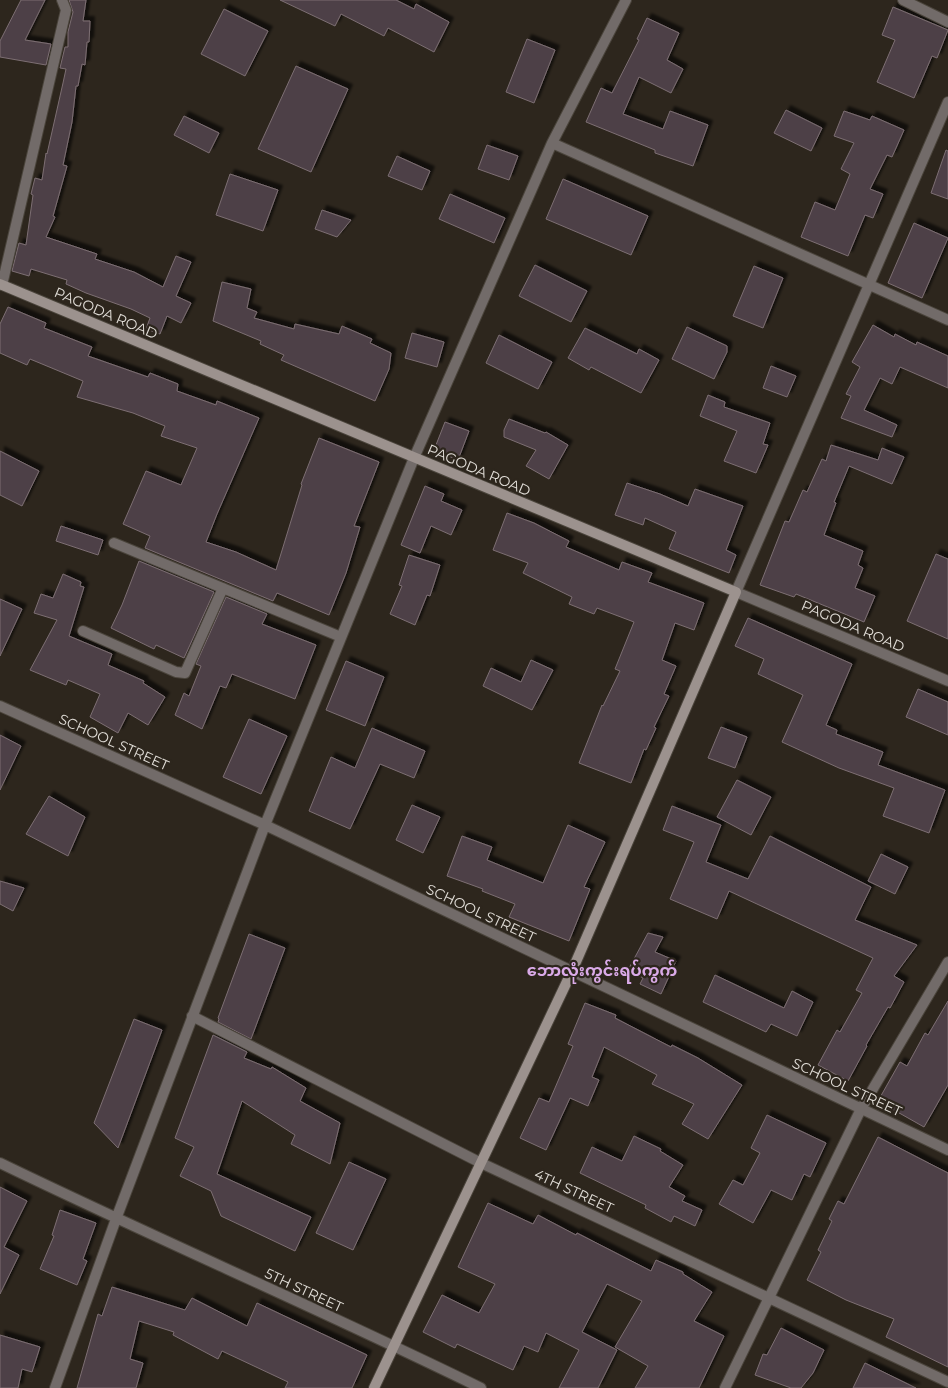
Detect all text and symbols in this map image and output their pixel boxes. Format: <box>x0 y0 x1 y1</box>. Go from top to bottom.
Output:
street label: PAGODA ROAD <box>52 283 160 343</box>
street label: PAGODA ROAD <box>425 440 533 500</box>
street label: PAGODA ROAD <box>799 596 907 656</box>
street label: SCHOOL STREET <box>56 710 172 774</box>
street label: SCHOOL STREET <box>423 880 539 946</box>
district label: ဘောလုံးကွင်းရပ်ကွက် <box>527 959 678 984</box>
street label: SCHOOL STREET <box>789 1054 905 1120</box>
street label: 4TH STREET <box>532 1165 616 1217</box>
street label: 5TH STREET <box>262 1264 346 1316</box>

